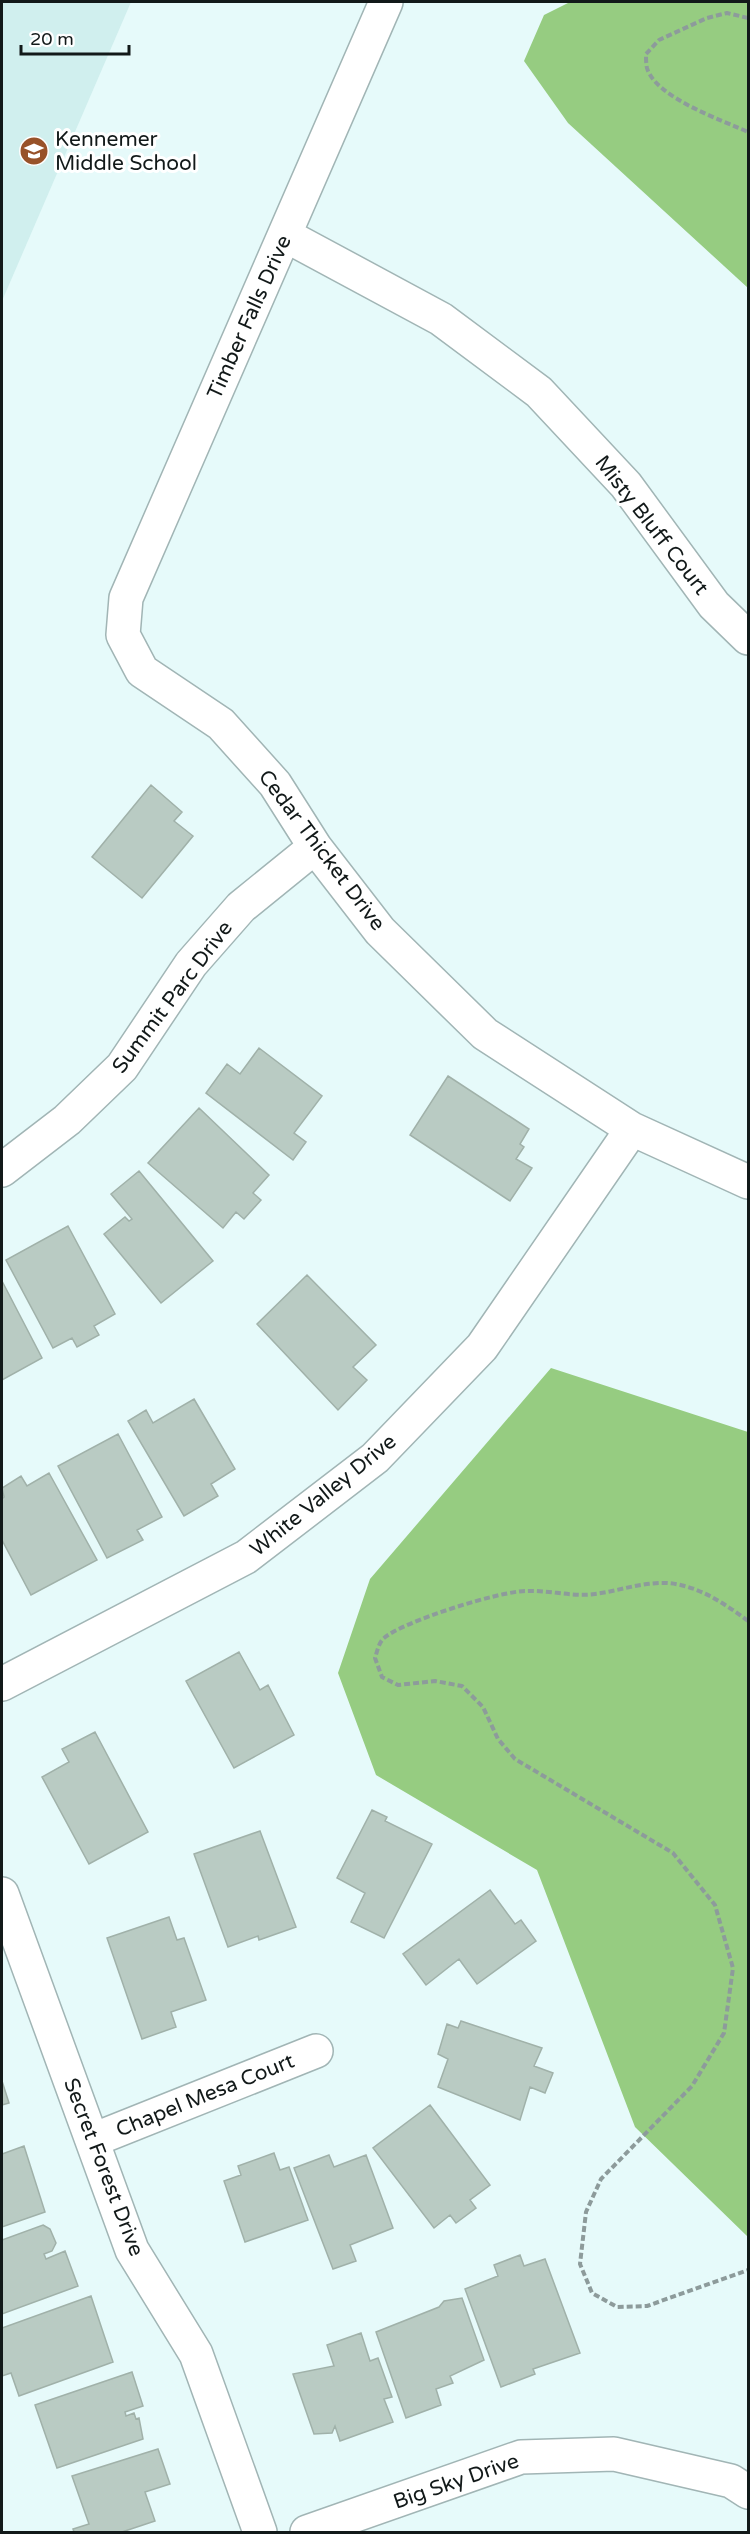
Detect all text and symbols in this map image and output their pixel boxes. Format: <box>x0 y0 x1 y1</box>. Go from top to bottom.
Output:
scale bar <box>21 18 129 56</box>
text: 20 m <box>30 28 74 50</box>
place label: Kennemer Middle School <box>55 127 197 176</box>
school or university icon: Kennemer Middle School <box>18 135 50 167</box>
street label: Timber Falls Drive <box>202 231 297 403</box>
street label: Misty Bluff Court <box>589 451 714 600</box>
street label: Cedar Thicket Drive <box>253 765 390 936</box>
street label: Summit Parc Drive <box>107 916 238 1078</box>
street label: White Valley Drive <box>245 1429 401 1562</box>
street label: Chapel Mesa Court <box>112 2048 298 2143</box>
street label: Secret Forest Drive <box>58 2075 149 2260</box>
street label: Big Sky Drive <box>390 2448 522 2515</box>

